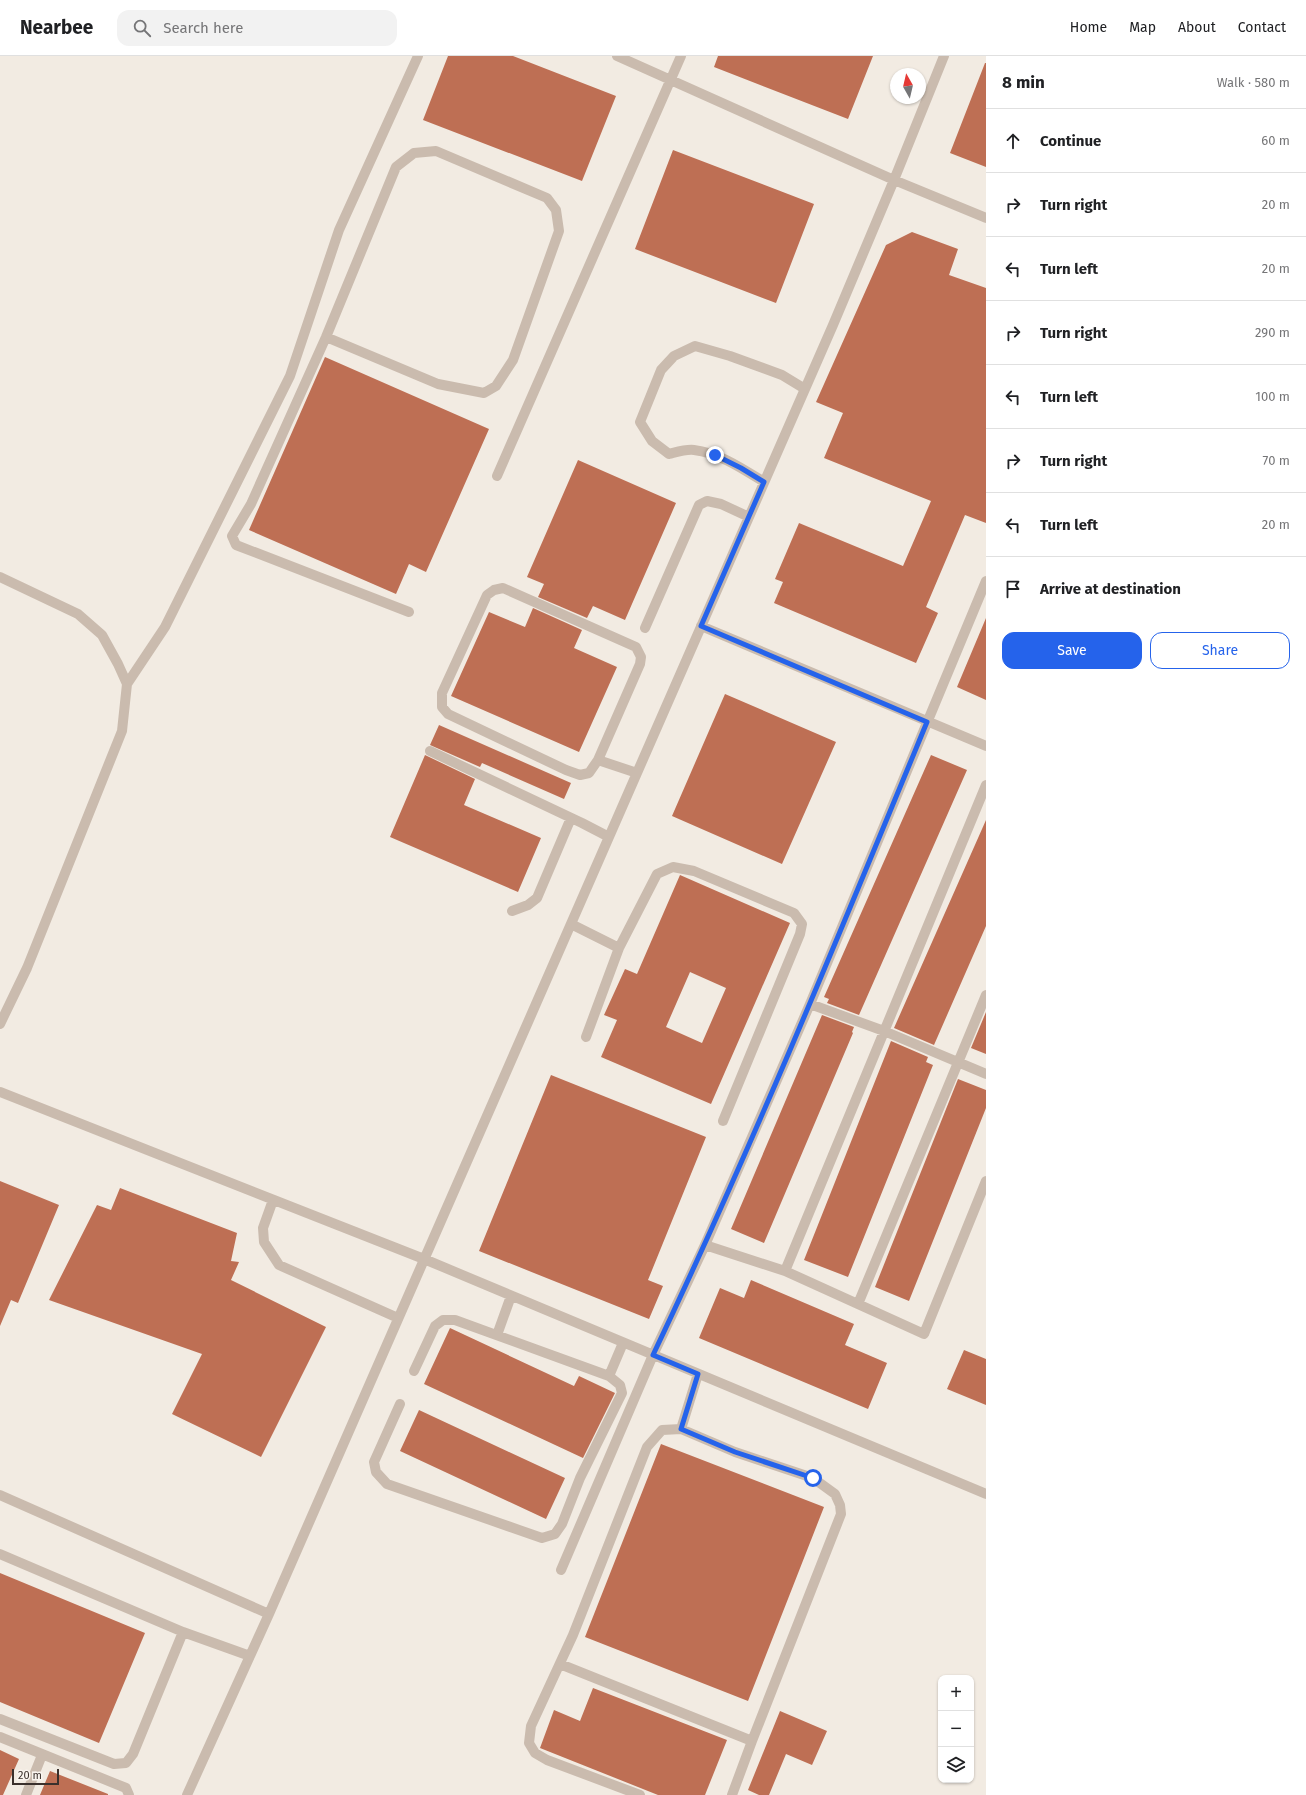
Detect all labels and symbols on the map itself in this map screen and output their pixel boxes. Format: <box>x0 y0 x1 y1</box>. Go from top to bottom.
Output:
north arrow <box>890 68 926 104</box>
route end <box>706 446 724 464</box>
route start <box>804 1469 822 1487</box>
scale bar <box>12 1767 59 1786</box>

